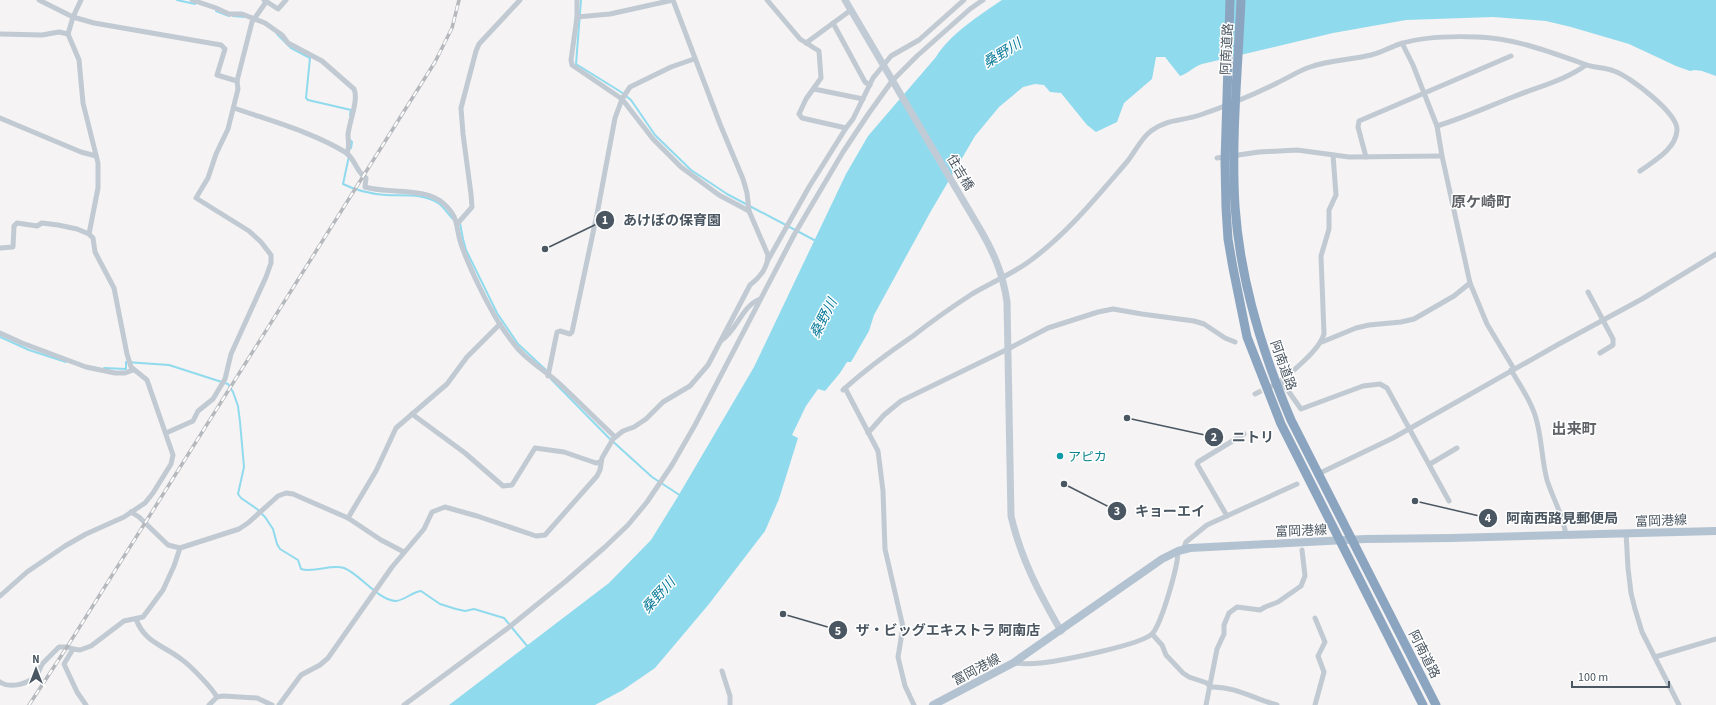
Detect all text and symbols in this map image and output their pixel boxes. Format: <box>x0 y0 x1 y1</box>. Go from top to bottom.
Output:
street label: 阿南道路 <box>1217 23 1237 75</box>
water label: 桑野川 <box>979 33 1027 73</box>
street label: 住吉橋 <box>942 151 978 194</box>
district label: 原ケ崎町 <box>1451 192 1511 213</box>
callout: あけぼの保育園 <box>595 207 729 233</box>
text: あけぼの保育園 <box>623 211 721 231</box>
text: 1 <box>602 212 608 229</box>
water label: 桑野川 <box>805 293 843 342</box>
street label: 阿南道路 <box>1266 338 1300 393</box>
district label: 出来町 <box>1551 419 1597 440</box>
callout: ニトリ <box>1204 424 1282 450</box>
text: ニトリ <box>1232 428 1274 448</box>
text: 2 <box>1211 429 1217 446</box>
place label: アピカ <box>1068 448 1107 466</box>
marker: アピカ <box>1055 451 1065 461</box>
callout: キョーエイ <box>1107 498 1213 524</box>
text: キョーエイ <box>1135 502 1205 522</box>
text: 3 <box>1114 503 1120 520</box>
callout: 阿南西路見郵便局 <box>1478 505 1626 531</box>
text: 阿南西路見郵便局 <box>1506 509 1618 529</box>
text: 4 <box>1485 510 1492 527</box>
street label: 富岡港線 <box>1635 511 1687 531</box>
street label: 富岡港線 <box>1275 521 1327 541</box>
water label: 桑野川 <box>637 572 682 618</box>
callout: ザ・ビッグエキストラ 阿南店 <box>828 617 1049 643</box>
text: ザ・ビッグエキストラ 阿南店 <box>856 621 1040 641</box>
text: 5 <box>835 623 841 640</box>
street label: 阿南道路 <box>1404 627 1444 682</box>
north arrow <box>16 649 56 689</box>
street label: 富岡港線 <box>949 650 1004 690</box>
text: N <box>32 652 40 667</box>
scale bar <box>1572 663 1669 689</box>
text: 100 m <box>1578 669 1608 686</box>

